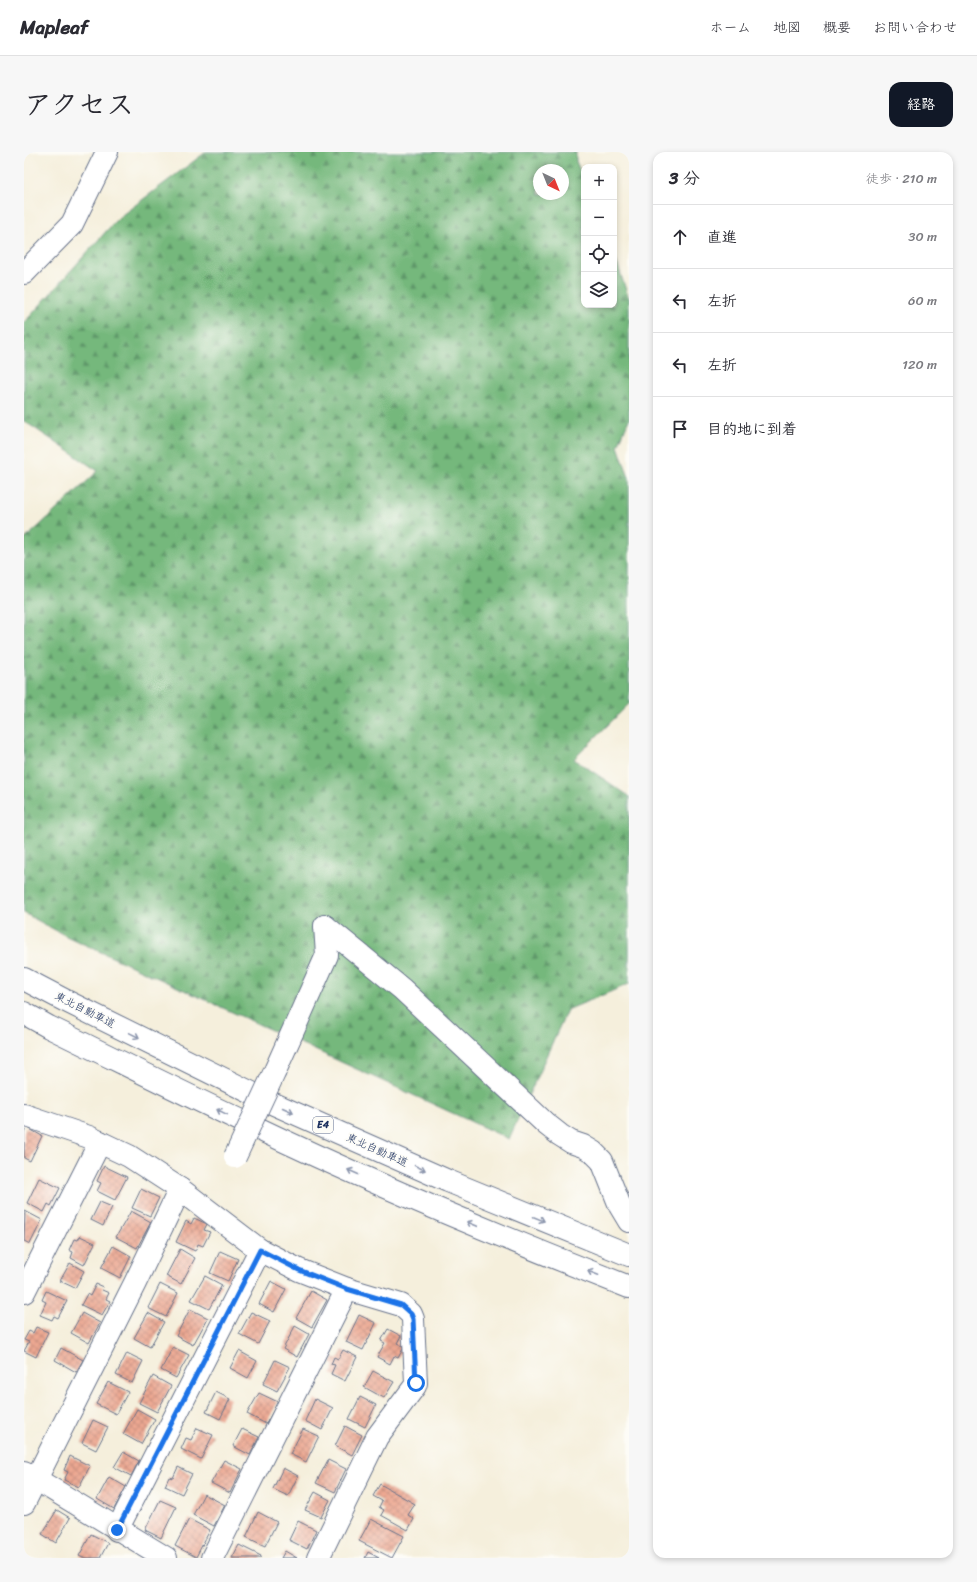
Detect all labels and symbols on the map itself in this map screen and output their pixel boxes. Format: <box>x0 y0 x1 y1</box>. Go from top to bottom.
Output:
north arrow <box>533 164 569 200</box>
street label: 東北自動車道 <box>51 987 119 1033</box>
one-way arrow <box>127 1031 139 1039</box>
one-way arrow <box>217 1107 229 1115</box>
one-way arrow <box>282 1107 294 1114</box>
road number: E4 <box>313 1117 333 1133</box>
street label: 東北自動車道 <box>343 1128 411 1172</box>
one-way arrow <box>413 1165 425 1173</box>
one-way arrow <box>348 1167 360 1175</box>
one-way arrow <box>533 1216 545 1224</box>
one-way arrow <box>467 1219 479 1227</box>
one-way arrow <box>587 1268 599 1276</box>
route start <box>407 1374 425 1392</box>
route end <box>108 1521 126 1539</box>

